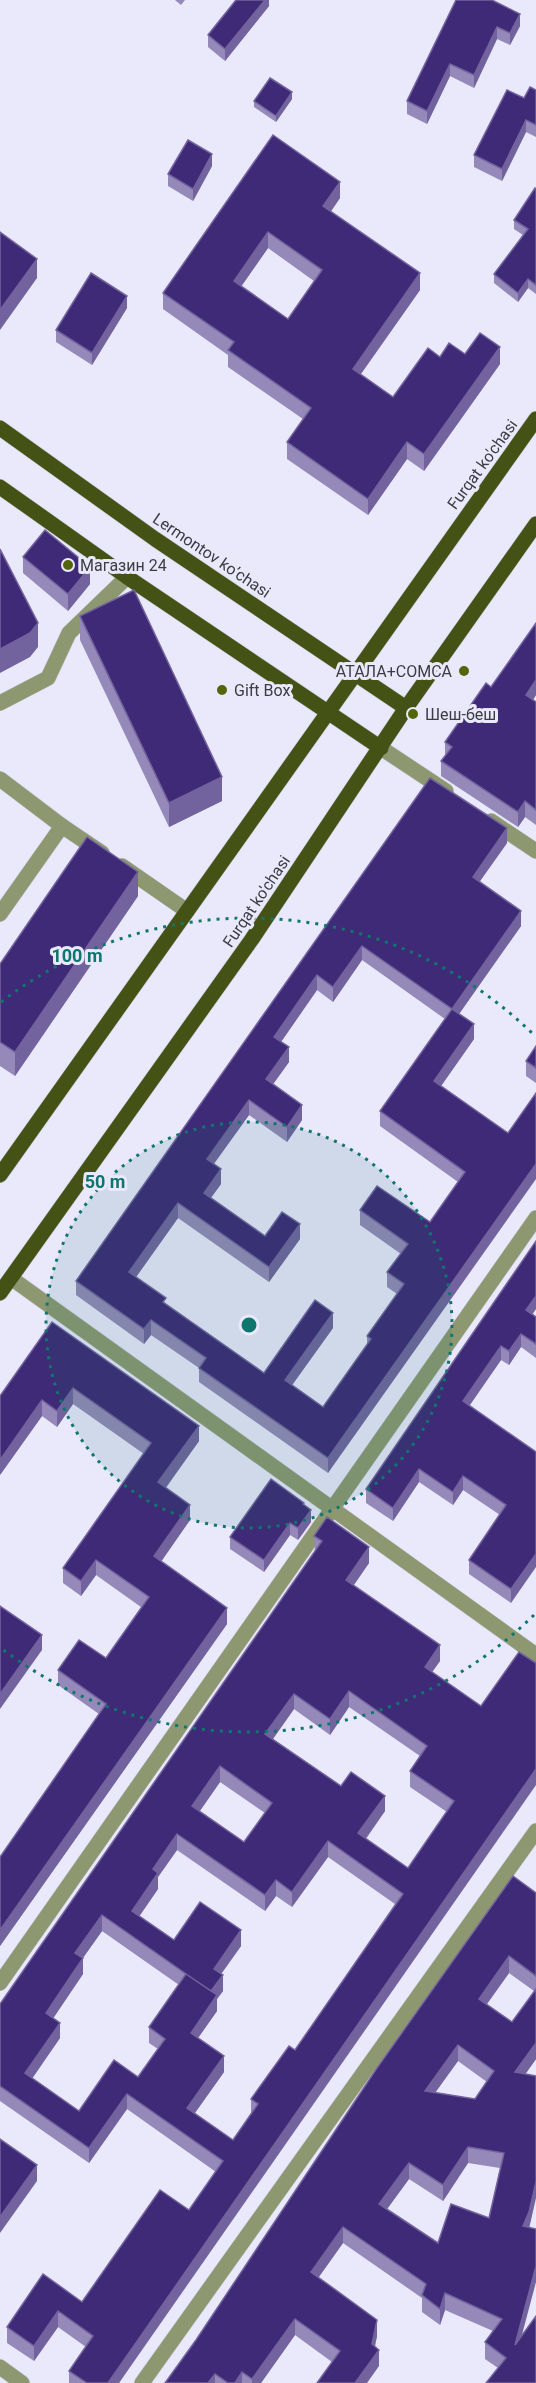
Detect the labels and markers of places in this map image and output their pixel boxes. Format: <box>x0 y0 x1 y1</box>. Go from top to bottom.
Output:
place label: Магазин 24 <box>80 556 167 575</box>
marker: Магазин 24 <box>61 558 75 572</box>
place label: АТАЛА+СОМСА <box>336 662 453 681</box>
marker: АТАЛА+СОМСА <box>457 664 471 678</box>
place label: Gift Box <box>234 681 290 700</box>
marker: Gift Box <box>215 683 229 697</box>
place label: Шеш-беш <box>425 705 496 724</box>
marker: Шеш-беш <box>406 707 420 721</box>
centre of rings <box>239 1315 259 1335</box>

